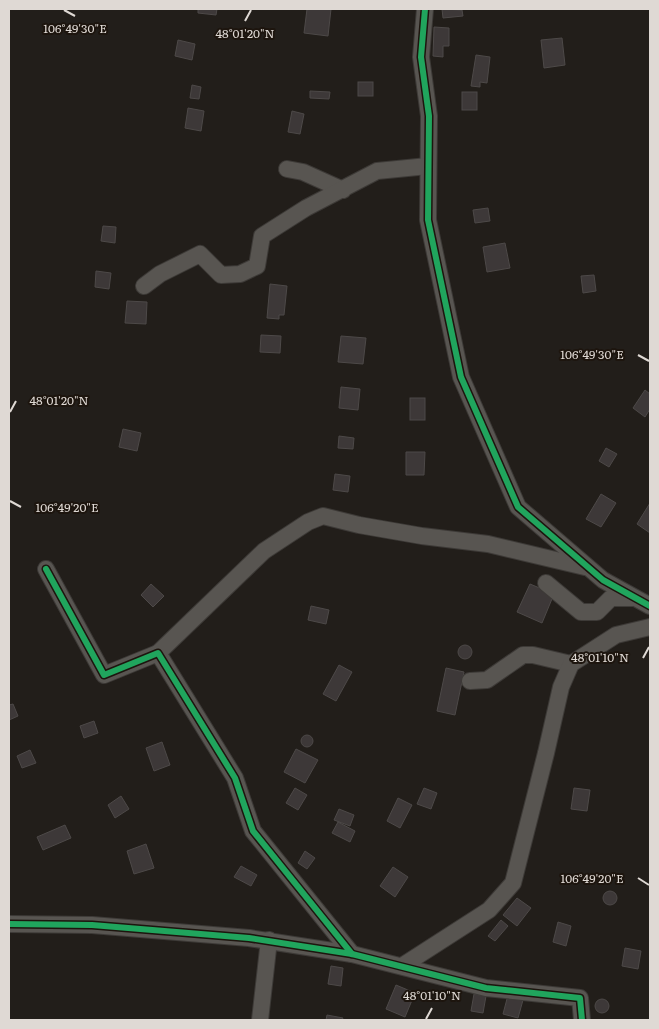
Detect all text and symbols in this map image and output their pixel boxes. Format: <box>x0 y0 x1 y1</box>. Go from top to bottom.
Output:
text: 106°49'30"E <box>43 19 107 37</box>
text: 48°01'20"N <box>215 24 275 42</box>
text: 106°49'30"E <box>560 345 624 363</box>
text: 48°01'20"N <box>29 391 89 409</box>
text: 106°49'20"E <box>35 498 99 516</box>
text: 48°01'10"N <box>571 648 629 666</box>
text: 106°49'20"E <box>560 869 624 887</box>
text: 48°01'10"N <box>403 986 461 1004</box>

